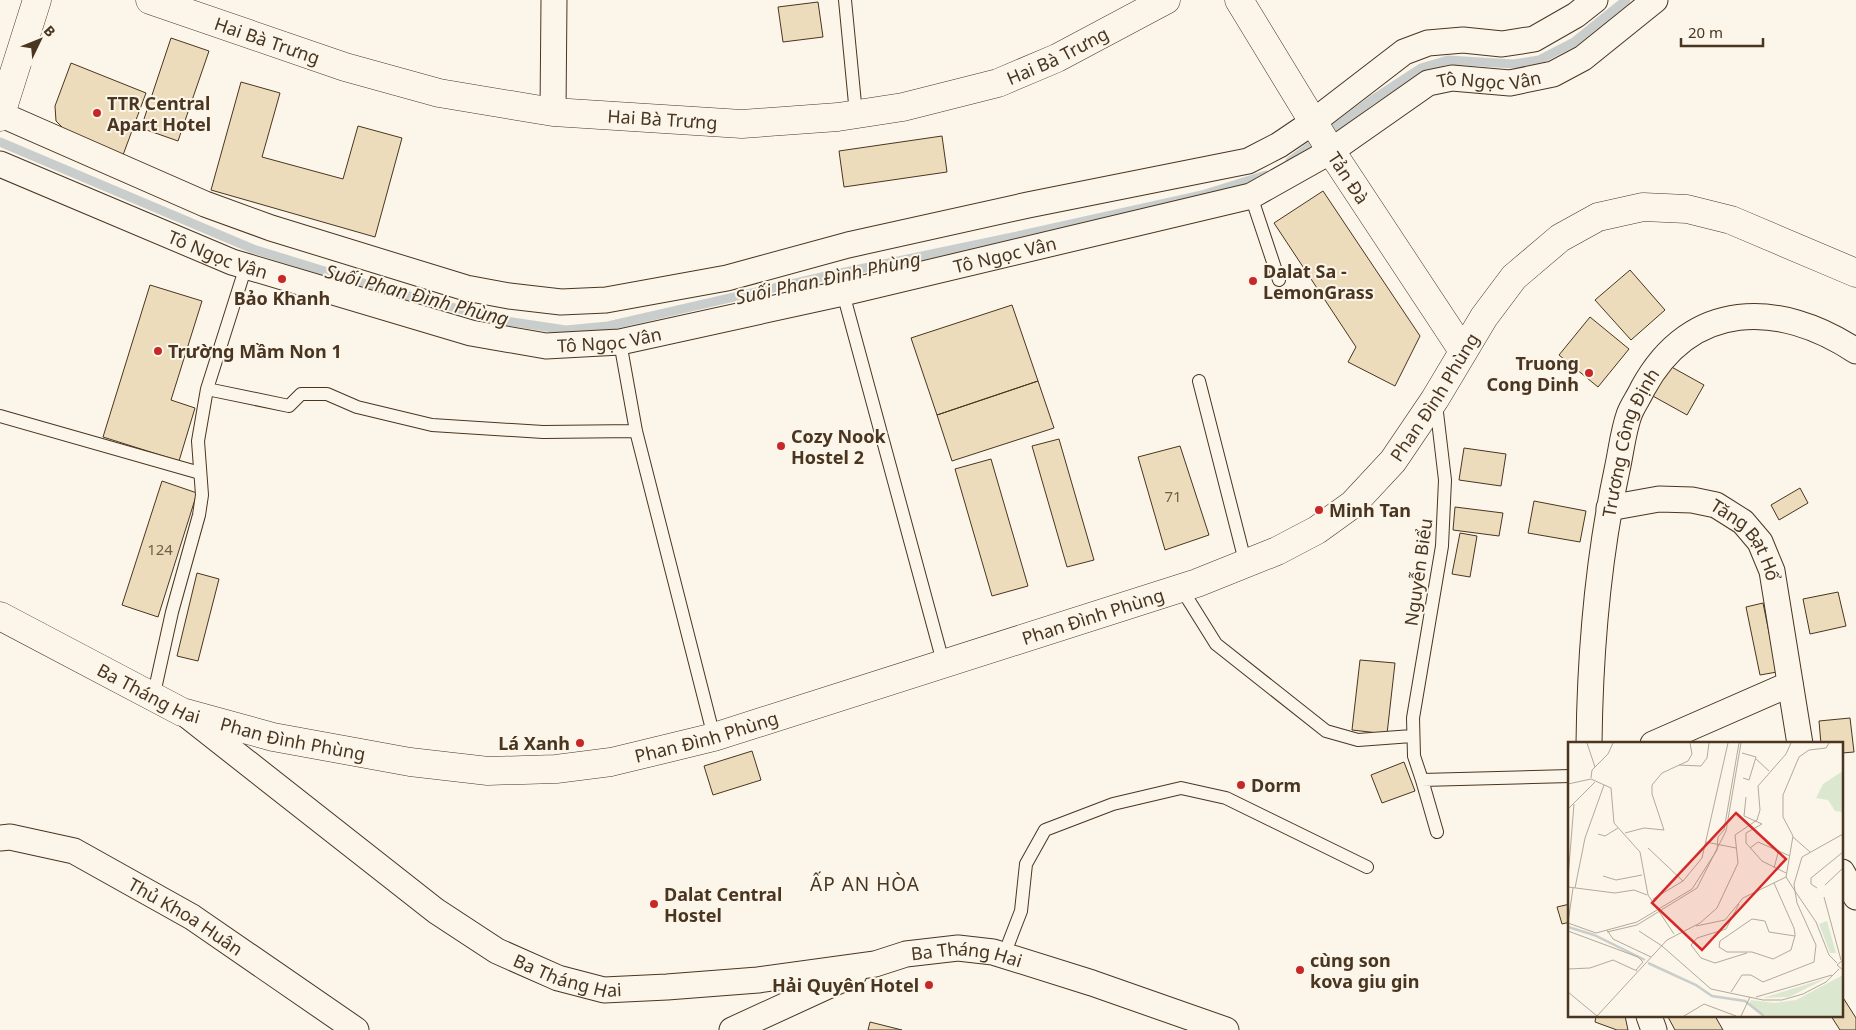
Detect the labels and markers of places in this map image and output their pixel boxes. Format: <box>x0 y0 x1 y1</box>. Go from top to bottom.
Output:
place label: TTR Central Apart Hotel <box>107 91 211 136</box>
marker: TTR Central Apart Hotel <box>91 107 103 119</box>
place label: Dalat Sa - LemonGrass <box>1263 259 1374 304</box>
marker: Bảo Khanh <box>276 273 288 285</box>
marker: Dalat Sa - LemonGrass <box>1247 275 1259 287</box>
place label: Bảo Khanh <box>234 286 330 310</box>
place label: Trường Mầm Non 1 <box>168 339 342 363</box>
marker: Trường Mầm Non 1 <box>152 345 164 357</box>
place label: Truong Cong Dinh <box>1486 351 1579 396</box>
marker: Truong Cong Dinh <box>1583 367 1595 379</box>
place label: Cozy Nook Hostel 2 <box>791 424 887 469</box>
marker: Cozy Nook Hostel 2 <box>775 440 787 452</box>
place label: Minh Tan <box>1329 498 1411 522</box>
marker: Minh Tan <box>1313 504 1325 516</box>
place label: Lá Xanh <box>498 731 570 755</box>
marker: Lá Xanh <box>574 737 586 749</box>
place label: Dorm <box>1251 773 1301 797</box>
marker: Dorm <box>1235 779 1247 791</box>
place label: Dalat Central Hostel <box>664 882 782 927</box>
marker: Dalat Central Hostel <box>648 898 660 910</box>
place label: cùng son kova giu gin <box>1310 948 1419 993</box>
marker: cùng son kova giu gin <box>1294 964 1306 976</box>
place label: Hải Quyên Hotel <box>772 973 919 997</box>
marker: Hải Quyên Hotel <box>923 979 935 991</box>

